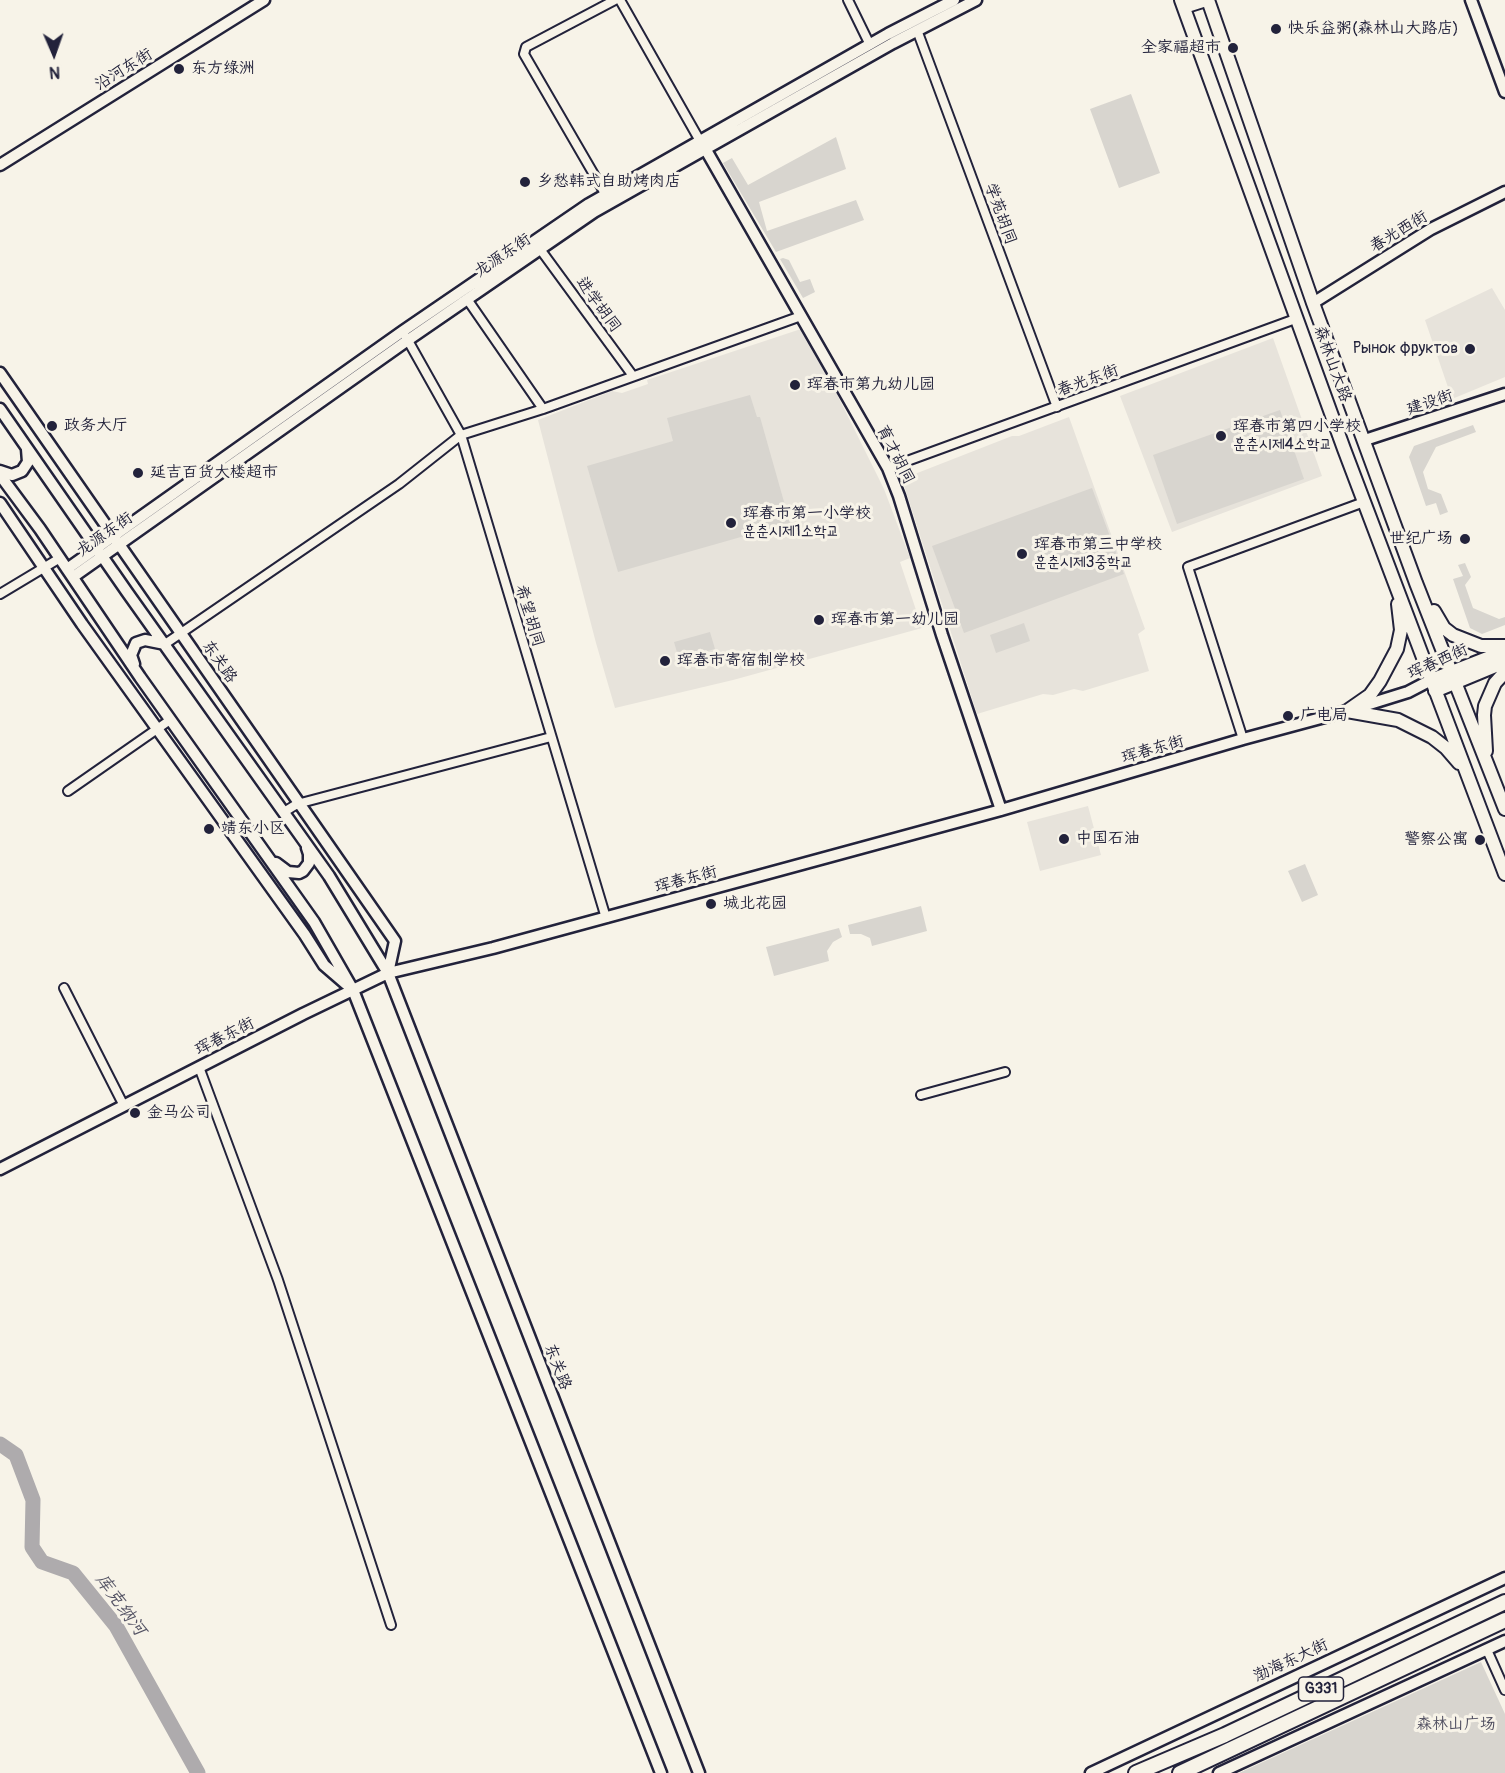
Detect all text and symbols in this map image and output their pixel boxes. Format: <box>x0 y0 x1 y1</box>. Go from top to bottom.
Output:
place label: 快乐益粥(森林山大路店) <box>1288 19 1459 39</box>
marker: 快乐益粥(森林山大路店) <box>1269 22 1283 36</box>
north arrow <box>24 24 84 84</box>
place label: 全家福超市 <box>1141 38 1221 58</box>
marker: 全家福超市 <box>1226 41 1240 55</box>
street label: 沿河东街 <box>92 45 156 95</box>
place label: 东方绿洲 <box>191 59 255 79</box>
text: N <box>49 62 60 82</box>
marker: 东方绿洲 <box>172 62 186 76</box>
place label: 乡愁韩式自助烤肉店 <box>537 172 681 192</box>
marker: 乡愁韩式自助烤肉店 <box>518 175 532 189</box>
street label: 学苑胡同 <box>980 181 1020 247</box>
street label: 春光西街 <box>1367 207 1431 257</box>
street label: 龙源东街 <box>471 230 535 282</box>
street label: 进学胡同 <box>571 273 625 337</box>
street label: 森林山大路 <box>1309 323 1355 405</box>
place label: Рынок фруктов <box>1353 339 1458 359</box>
marker: Рынок фруктов <box>1463 342 1477 356</box>
street label: 春光东街 <box>1055 361 1121 401</box>
place label: 珲春市第九幼儿园 <box>807 375 935 395</box>
marker: 珲春市第九幼儿园 <box>788 378 802 392</box>
street label: 建设街 <box>1404 386 1456 420</box>
place label: 政务大厅 <box>64 416 128 436</box>
place label: 珲春市第四小学校 훈춘시제4소학교 <box>1233 417 1361 455</box>
marker: 政务大厅 <box>45 419 59 433</box>
street label: 育才胡同 <box>872 422 918 488</box>
marker: 珲春市第四小学校 훈춘시제4소학교 <box>1214 429 1228 443</box>
place label: 延吉百货大楼超市 <box>150 463 278 483</box>
marker: 延吉百货大楼超市 <box>131 466 145 480</box>
place label: 珲春市第一小学校 훈춘시제1소학교 <box>743 504 871 542</box>
street label: 龙源东街 <box>73 509 137 561</box>
marker: 珲春市第一小学校 훈춘시제1소학교 <box>724 516 738 530</box>
place label: 世纪广场 <box>1389 529 1453 549</box>
marker: 世纪广场 <box>1458 532 1472 546</box>
place label: 珲春市第三中学校 훈춘시제3중학교 <box>1034 535 1162 573</box>
marker: 珲春市第三中学校 훈춘시제3중학교 <box>1015 547 1029 561</box>
street label: 希望胡同 <box>510 583 548 649</box>
place label: 珲春市第一幼儿园 <box>831 610 959 630</box>
marker: 珲春市第一幼儿园 <box>812 613 826 627</box>
street label: 东关路 <box>197 637 241 687</box>
street label: 珲春西街 <box>1405 640 1471 684</box>
place label: 珲春市寄宿制学校 <box>677 651 805 671</box>
marker: 珲春市寄宿制学校 <box>658 654 672 668</box>
place label: 广电局 <box>1300 706 1348 726</box>
marker: 广电局 <box>1281 709 1295 723</box>
street label: 珲春东街 <box>1120 732 1186 768</box>
place label: 靖东小区 <box>221 819 285 839</box>
marker: 靖东小区 <box>202 822 216 836</box>
place label: 中国石油 <box>1076 829 1140 849</box>
place label: 警察公寓 <box>1404 830 1468 850</box>
marker: 中国石油 <box>1057 832 1071 846</box>
marker: 警察公寓 <box>1473 833 1487 847</box>
street label: 珲春东街 <box>653 862 719 898</box>
place label: 城北花园 <box>723 894 787 914</box>
marker: 城北花园 <box>704 897 718 911</box>
street label: 珲春东街 <box>192 1014 258 1060</box>
place label: 金马公司 <box>147 1103 211 1123</box>
marker: 金马公司 <box>128 1106 142 1120</box>
street label: 东关路 <box>539 1341 575 1393</box>
water label: 库克纳河 <box>90 1570 150 1640</box>
street label: 渤海东大街 <box>1251 1635 1331 1687</box>
road number: G331 <box>1298 1677 1344 1701</box>
park label: 森林山广场 <box>1416 1715 1496 1735</box>

